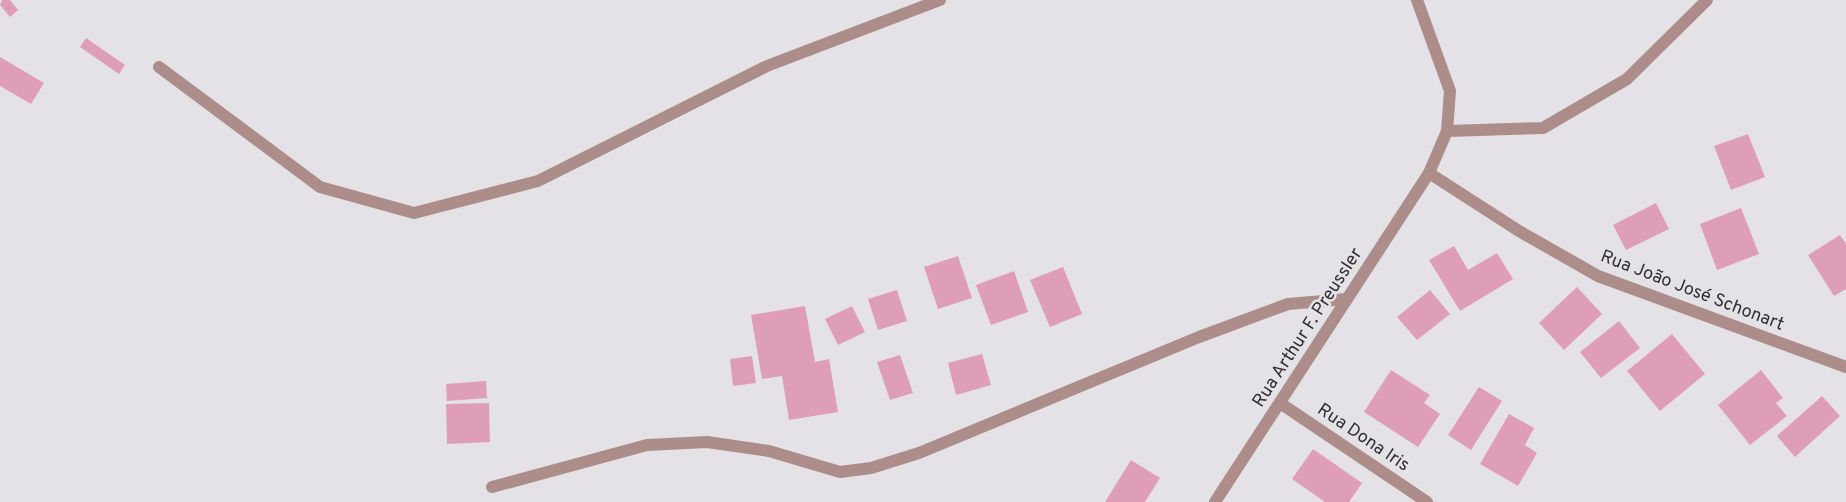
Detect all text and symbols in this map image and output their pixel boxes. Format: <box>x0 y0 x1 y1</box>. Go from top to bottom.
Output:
street label: Rua Arthur F. Preussler <box>1248 244 1368 412</box>
street label: Rua João José Schonart <box>1597 245 1787 337</box>
street label: Rua Dona Iris <box>1312 399 1414 477</box>

